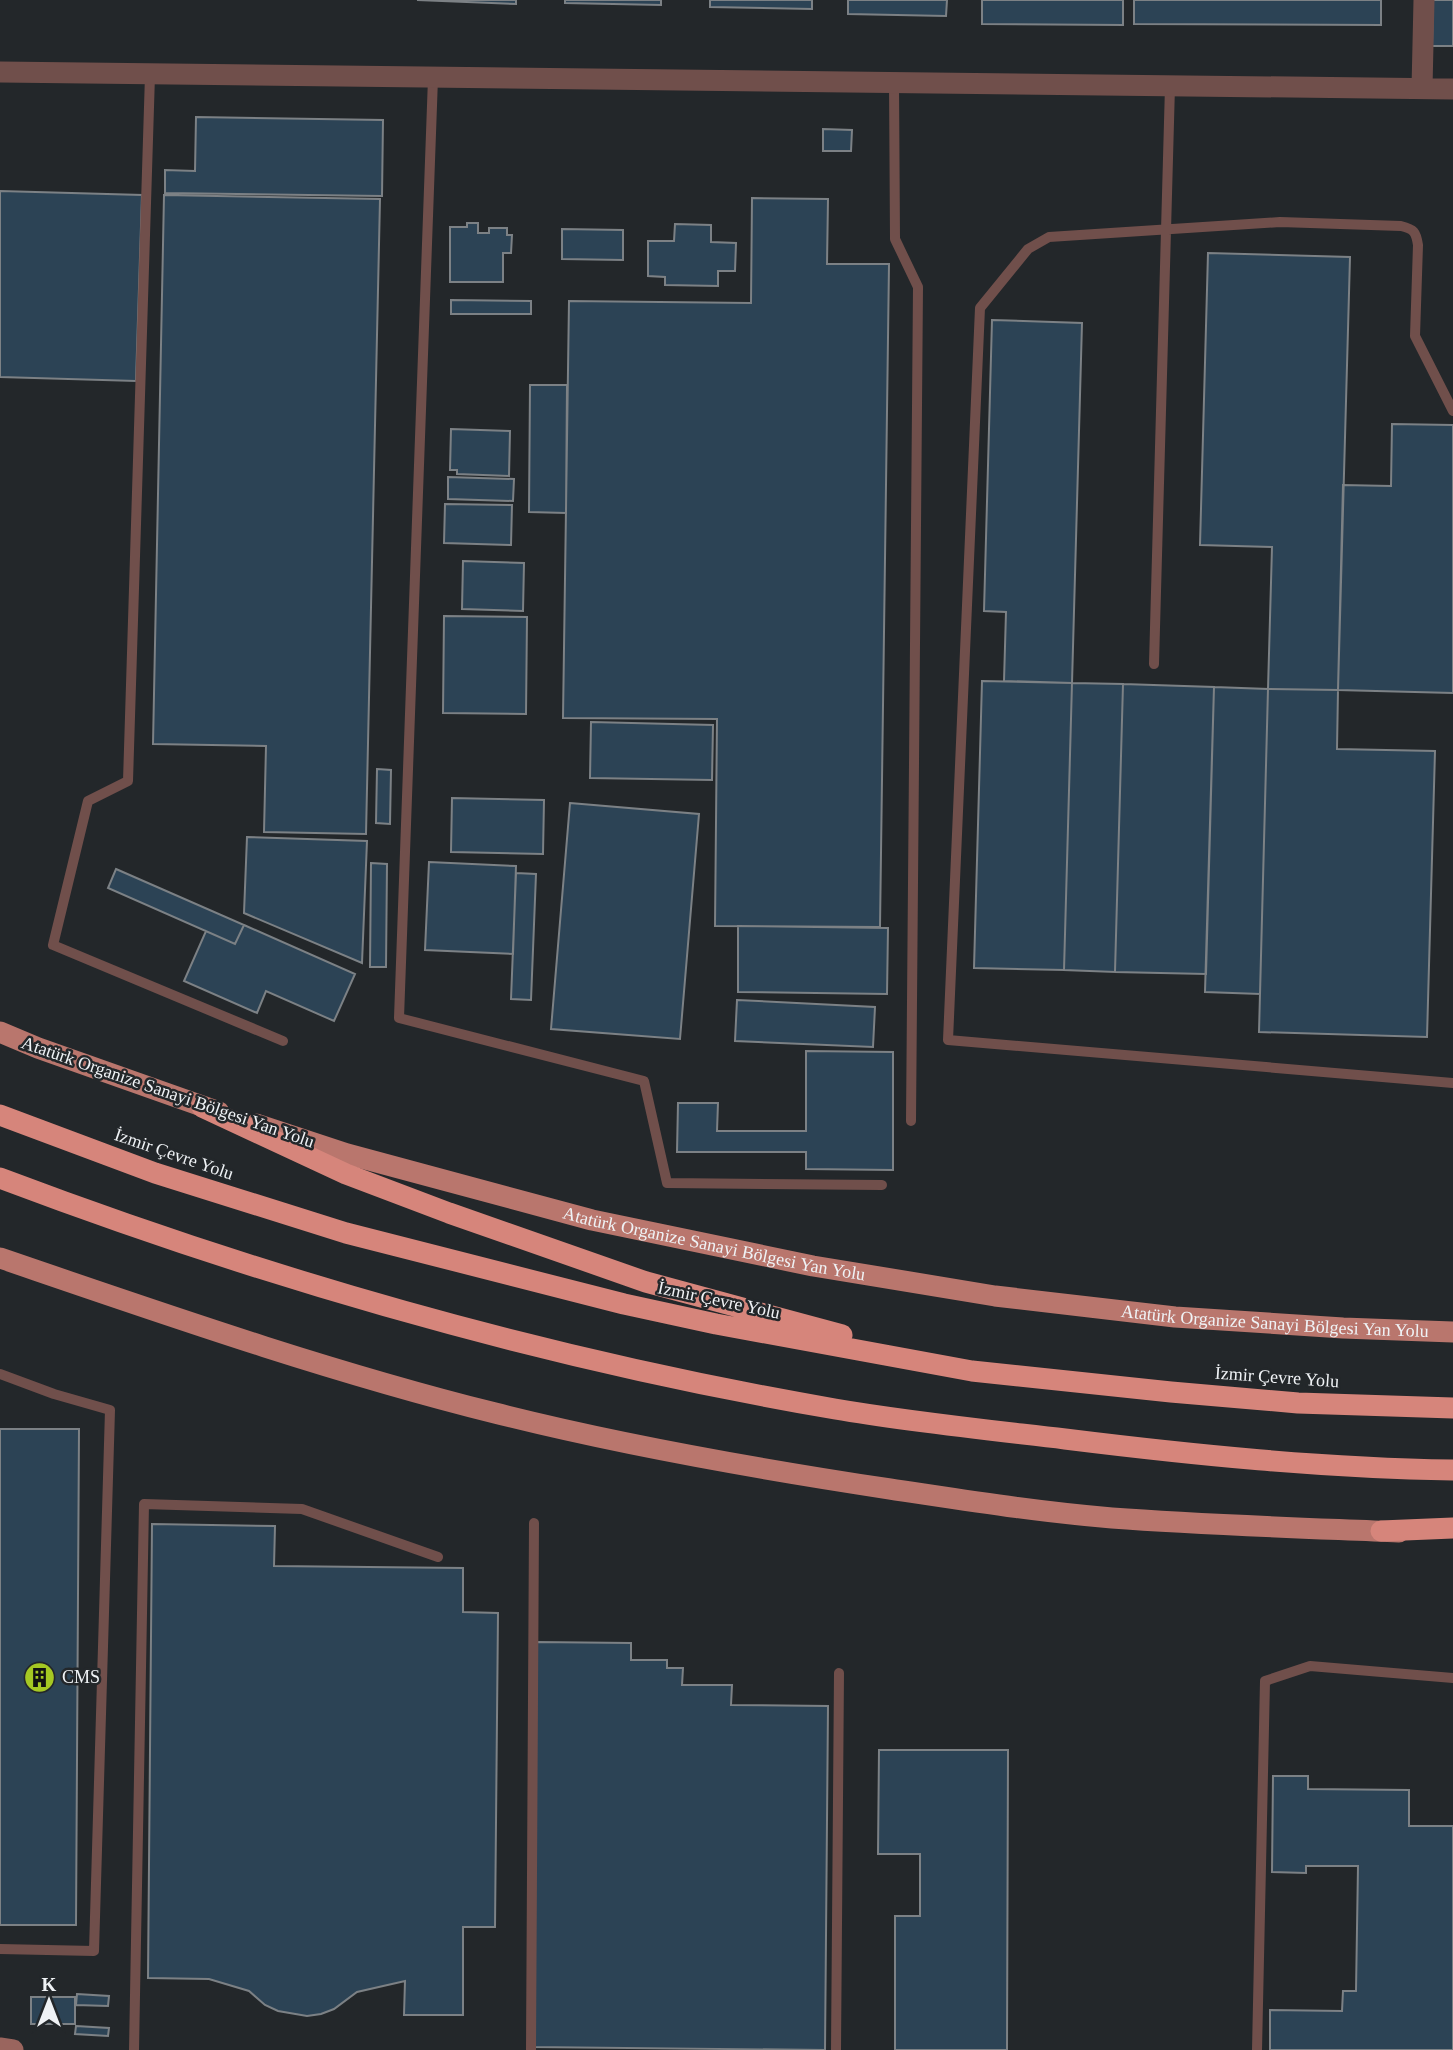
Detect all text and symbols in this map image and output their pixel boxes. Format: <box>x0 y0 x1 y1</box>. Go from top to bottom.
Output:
street label: Atatürk Organize Sanayi Bölgesi Yan Yolu <box>19 1032 317 1152</box>
street label: İzmir Çevre Yolu <box>112 1124 236 1184</box>
street label: Atatürk Organize Sanayi Bölgesi Yan Yolu <box>561 1203 867 1284</box>
street label: İzmir Çevre Yolu <box>656 1277 782 1323</box>
street label: Atatürk Organize Sanayi Bölgesi Yan Yolu <box>1120 1301 1429 1341</box>
street label: İzmir Çevre Yolu <box>1214 1363 1340 1391</box>
building icon: CMS <box>22 1660 56 1694</box>
place label: CMS <box>62 1667 100 1687</box>
north arrow <box>14 1966 84 2036</box>
text: K <box>42 1974 57 1995</box>

